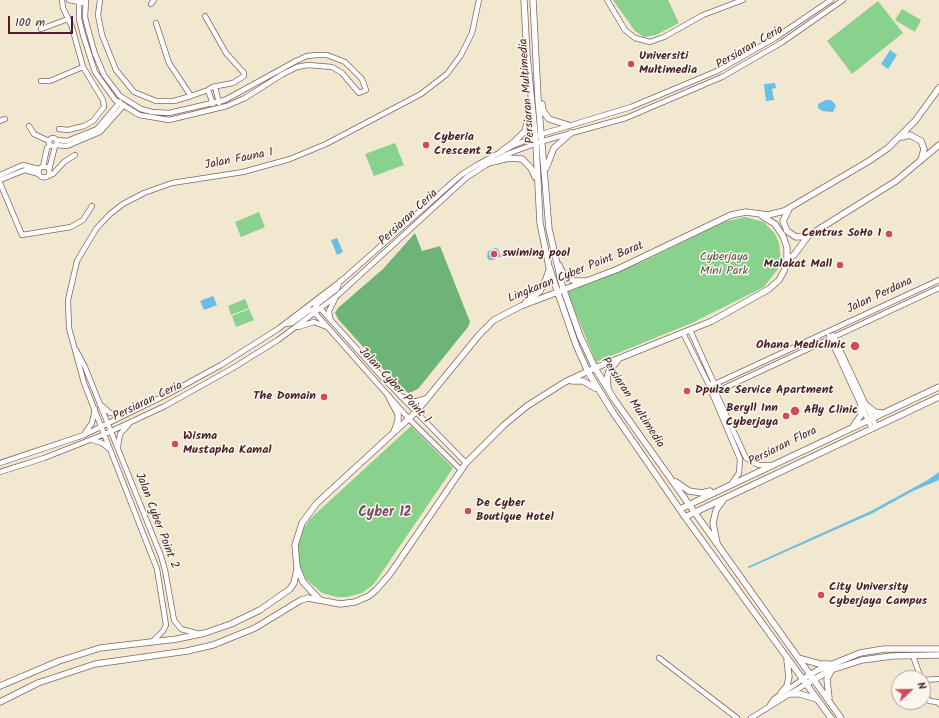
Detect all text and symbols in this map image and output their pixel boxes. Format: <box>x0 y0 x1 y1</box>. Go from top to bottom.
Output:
scale bar <box>10 8 75 34</box>
text: 100 m <box>15 13 45 32</box>
street label: Persiaran Ceria <box>714 23 786 73</box>
street label: Persiaran Multimedia <box>517 38 539 144</box>
place label: Universiti Multimedia <box>639 50 697 78</box>
marker: Universiti Multimedia <box>626 59 636 69</box>
place label: Cyberia Crescent 2 <box>434 131 493 159</box>
marker: Cyberia Crescent 2 <box>421 140 431 150</box>
street label: Jalan Fauna 1 <box>204 146 274 174</box>
street label: Persiaran Ceria <box>377 187 441 249</box>
place label: Centrus SoHo 1 <box>802 227 881 241</box>
marker: Centrus SoHo 1 <box>884 229 894 239</box>
street label: Lingkaran Cyber Point Barat <box>506 239 646 307</box>
place label: swiming pool <box>502 247 570 261</box>
marker: swiming pool <box>489 249 499 259</box>
park label: Cyberjaya Mini Park <box>700 251 748 279</box>
place label: Malakat Mall <box>764 258 832 272</box>
marker: Malakat Mall <box>835 260 845 270</box>
street label: Jalan Perdana <box>845 275 915 317</box>
place label: Ohana Mediclinic <box>756 339 846 353</box>
marker: Ohana Mediclinic <box>849 340 861 352</box>
street label: Jalan Cyber Point 1 <box>355 345 433 427</box>
street label: Persiaran Multimedia <box>597 355 667 451</box>
street label: Persiaran Ceria <box>111 379 185 425</box>
place label: Dpulze Service Apartment <box>695 384 834 398</box>
marker: Dpulze Service Apartment <box>682 386 692 396</box>
place label: The Domain <box>253 390 316 404</box>
marker: The Domain <box>319 392 329 402</box>
place label: Beryll Inn Cyberjaya <box>726 402 778 430</box>
place label: Afly Clinic <box>804 404 858 418</box>
marker: Afly Clinic <box>789 405 801 417</box>
marker: Beryll Inn Cyberjaya <box>781 411 791 421</box>
street label: Persiaran Flora <box>746 424 820 470</box>
place label: Wisma Mustapha Kamal <box>183 430 271 458</box>
marker: Wisma Mustapha Kamal <box>170 439 180 449</box>
street label: Jalan Cyber Point 2 <box>131 471 181 571</box>
place label: De Cyber Boutique Hotel <box>476 497 554 525</box>
district label: Cyber 12 <box>358 506 412 522</box>
marker: De Cyber Boutique Hotel <box>463 506 473 516</box>
place label: City University Cyberjaya Campus <box>829 581 927 609</box>
marker: City University Cyberjaya Campus <box>816 590 826 600</box>
north arrow <box>891 670 931 710</box>
text: N <box>912 679 931 692</box>

